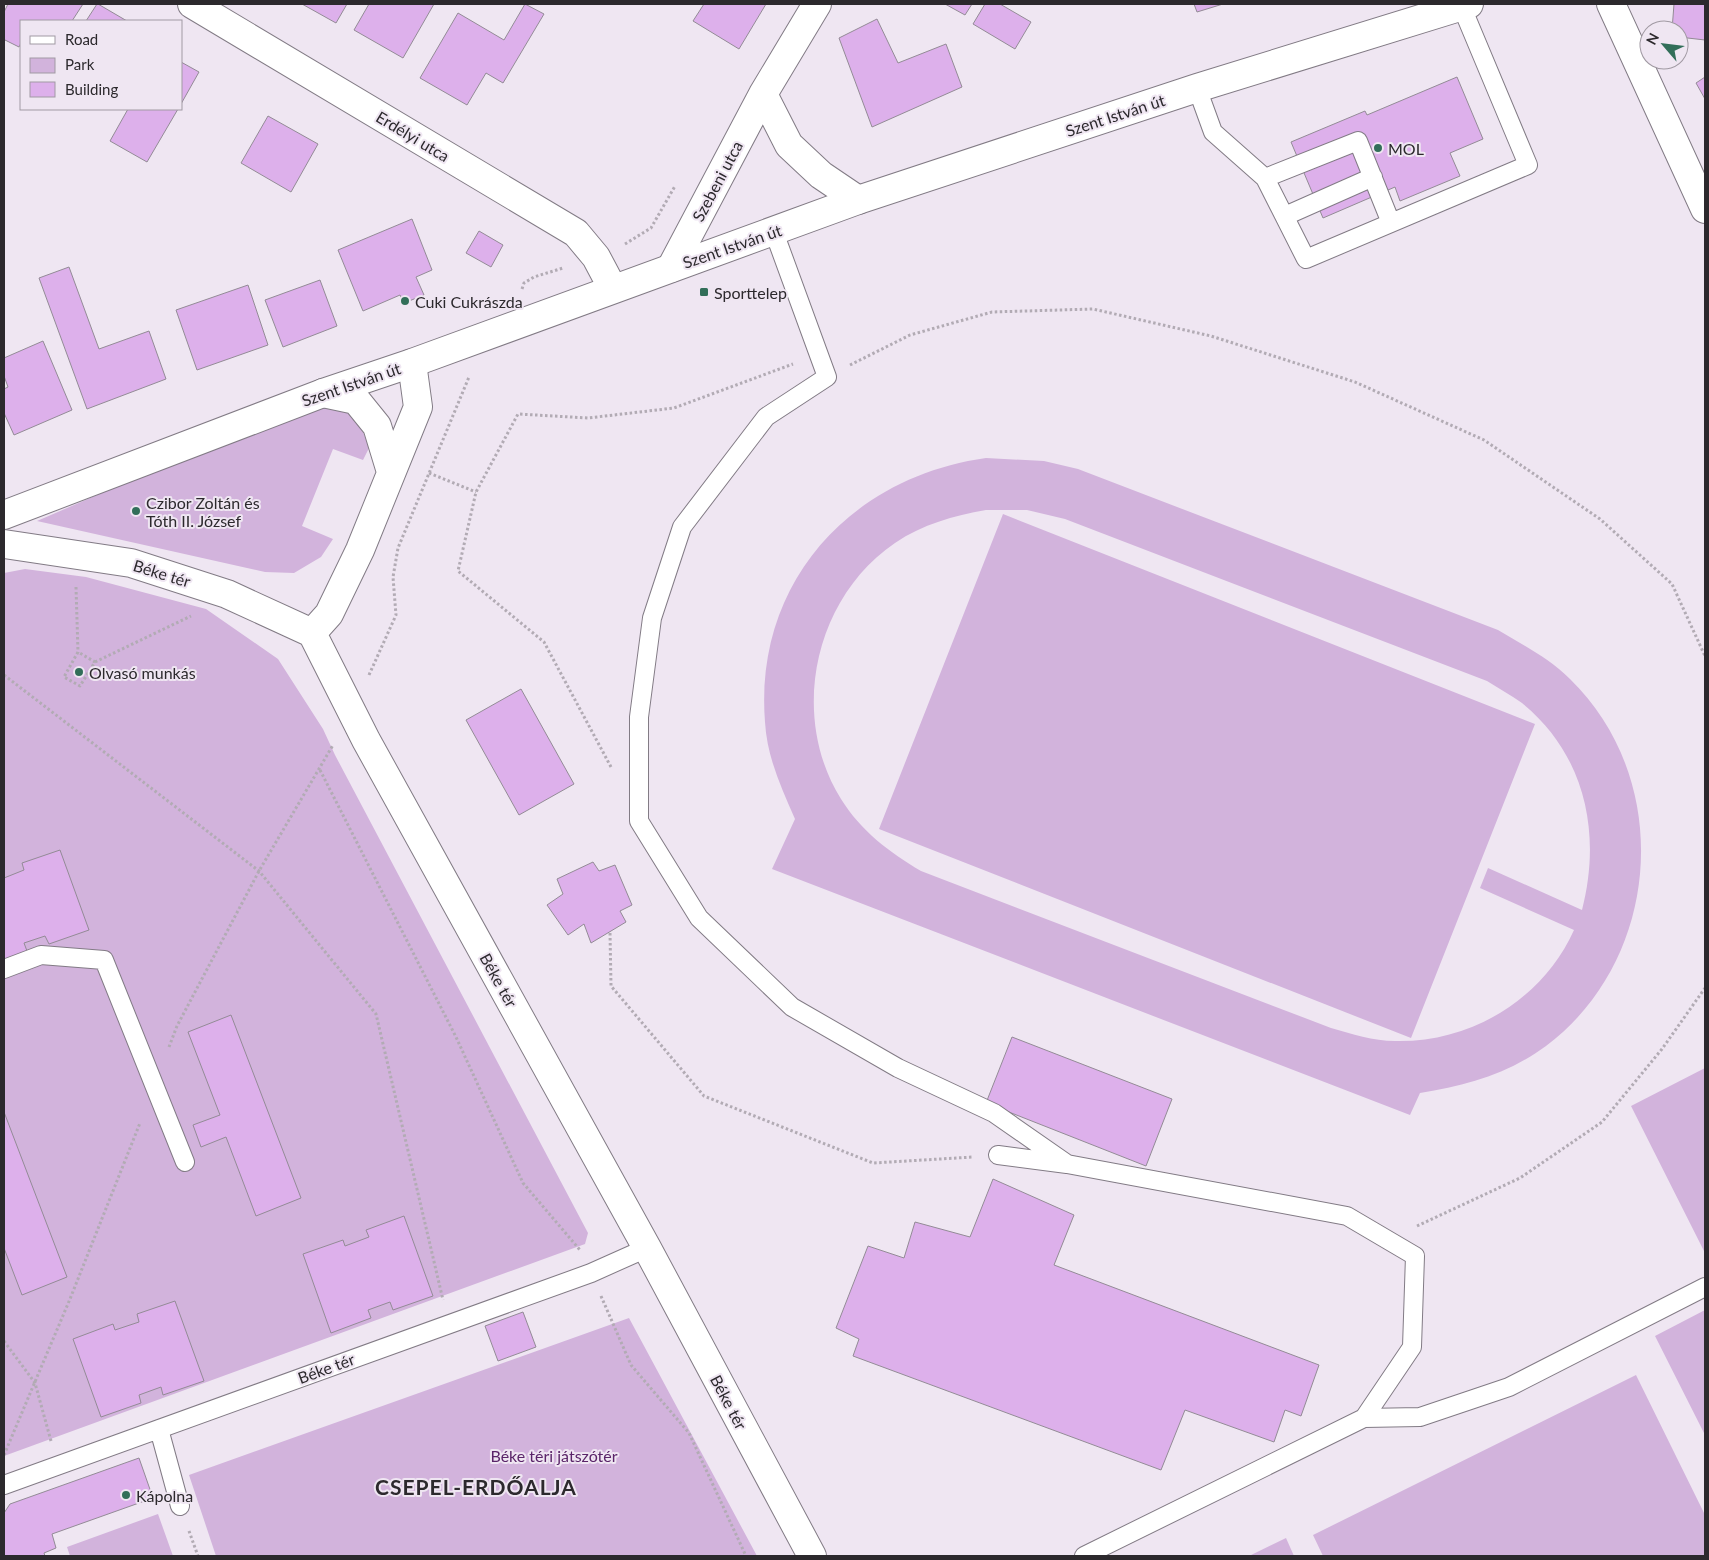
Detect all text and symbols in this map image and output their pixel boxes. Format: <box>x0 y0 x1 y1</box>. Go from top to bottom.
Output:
legend <box>20 20 182 110</box>
north arrow <box>1639 20 1689 70</box>
text: Road <box>65 30 98 48</box>
text: N <box>1642 30 1662 47</box>
text: Park <box>65 55 95 73</box>
text: Building <box>65 80 118 98</box>
street label: Szent István út <box>1063 90 1167 140</box>
street label: Erdélyi utca <box>373 107 453 165</box>
street label: Szebeni utca <box>688 138 746 224</box>
place label: MOL <box>1388 139 1424 158</box>
marker: MOL <box>1372 142 1384 154</box>
street label: Szent István út <box>680 220 784 272</box>
place label: Sporttelep <box>714 283 787 302</box>
marker: Sporttelep <box>698 286 710 298</box>
place label: Cuki Cukrászda <box>415 292 523 311</box>
marker: Cuki Cukrászda <box>399 295 411 307</box>
street label: Szent István út <box>299 358 403 410</box>
place label: Czibor Zoltán és Tóth II. József <box>146 493 260 530</box>
marker: Czibor Zoltán és Tóth II. József <box>130 505 142 517</box>
street label: Béke tér <box>131 555 193 591</box>
place label: Olvasó munkás <box>89 663 196 682</box>
marker: Olvasó munkás <box>73 666 85 678</box>
street label: Béke tér <box>476 950 522 1010</box>
street label: Béke tér <box>295 1349 357 1387</box>
street label: Béke tér <box>707 1372 751 1433</box>
park label: Béke téri játszótér <box>490 1446 618 1465</box>
district label: CSEPEL-ERDŐALJA <box>375 1474 577 1499</box>
place label: Kápolna <box>136 1486 193 1505</box>
marker: Kápolna <box>120 1489 132 1501</box>

